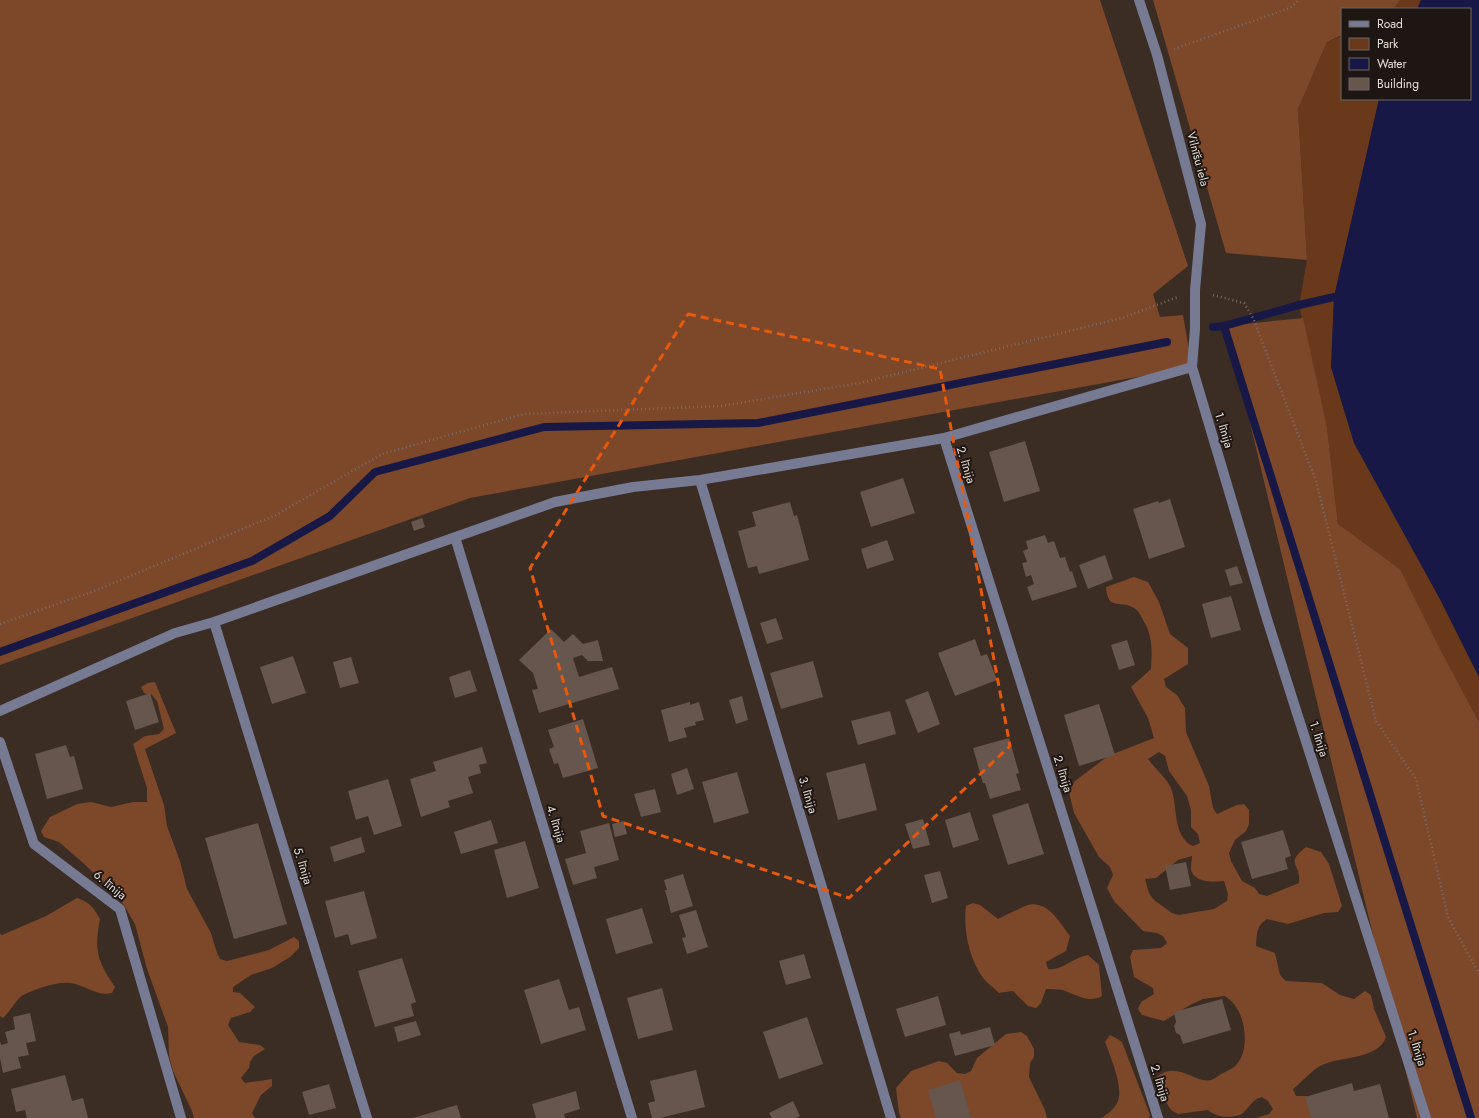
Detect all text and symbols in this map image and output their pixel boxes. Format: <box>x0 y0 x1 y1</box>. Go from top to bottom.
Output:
legend <box>1341 8 1471 100</box>
text: Road <box>1377 15 1403 33</box>
text: Park <box>1377 35 1399 53</box>
text: Water <box>1377 55 1408 73</box>
text: Building <box>1377 75 1419 93</box>
street label: Vilnīšu iela <box>1182 130 1214 188</box>
street label: 1. līnija <box>1210 410 1238 450</box>
street label: 2. līnija <box>952 444 980 486</box>
street label: 1. līnija <box>1305 719 1333 759</box>
street label: 2. līnija <box>1049 753 1077 795</box>
street label: 3. līnija <box>794 774 822 816</box>
street label: 4. līnija <box>542 803 570 845</box>
street label: 5. līnija <box>289 845 317 887</box>
street label: 6. līnija <box>89 866 131 904</box>
street label: 1. līnija <box>1403 1028 1431 1068</box>
street label: 2. līnija <box>1146 1062 1174 1104</box>

